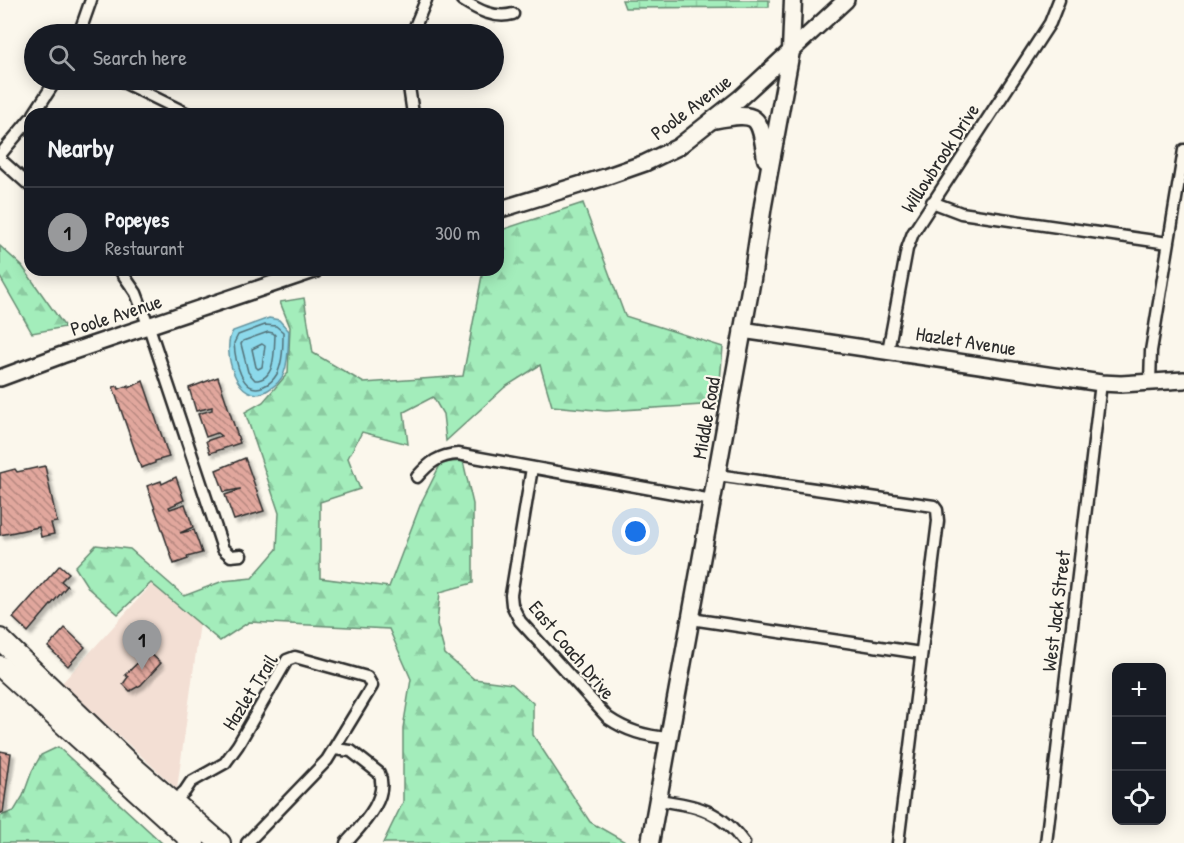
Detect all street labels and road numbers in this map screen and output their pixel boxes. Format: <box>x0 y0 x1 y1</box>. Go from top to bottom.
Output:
street label: Poole Avenue <box>645 67 737 146</box>
street label: Willowbrook Drive <box>894 98 985 218</box>
street label: Poole Avenue <box>67 287 165 342</box>
street label: Hazlet Avenue <box>914 319 1018 362</box>
street label: Middle Road <box>685 375 726 461</box>
street label: West Jack Street <box>1035 548 1076 673</box>
street label: East Coach Drive <box>523 595 622 705</box>
street label: Hazlet Trail <box>216 648 284 735</box>

